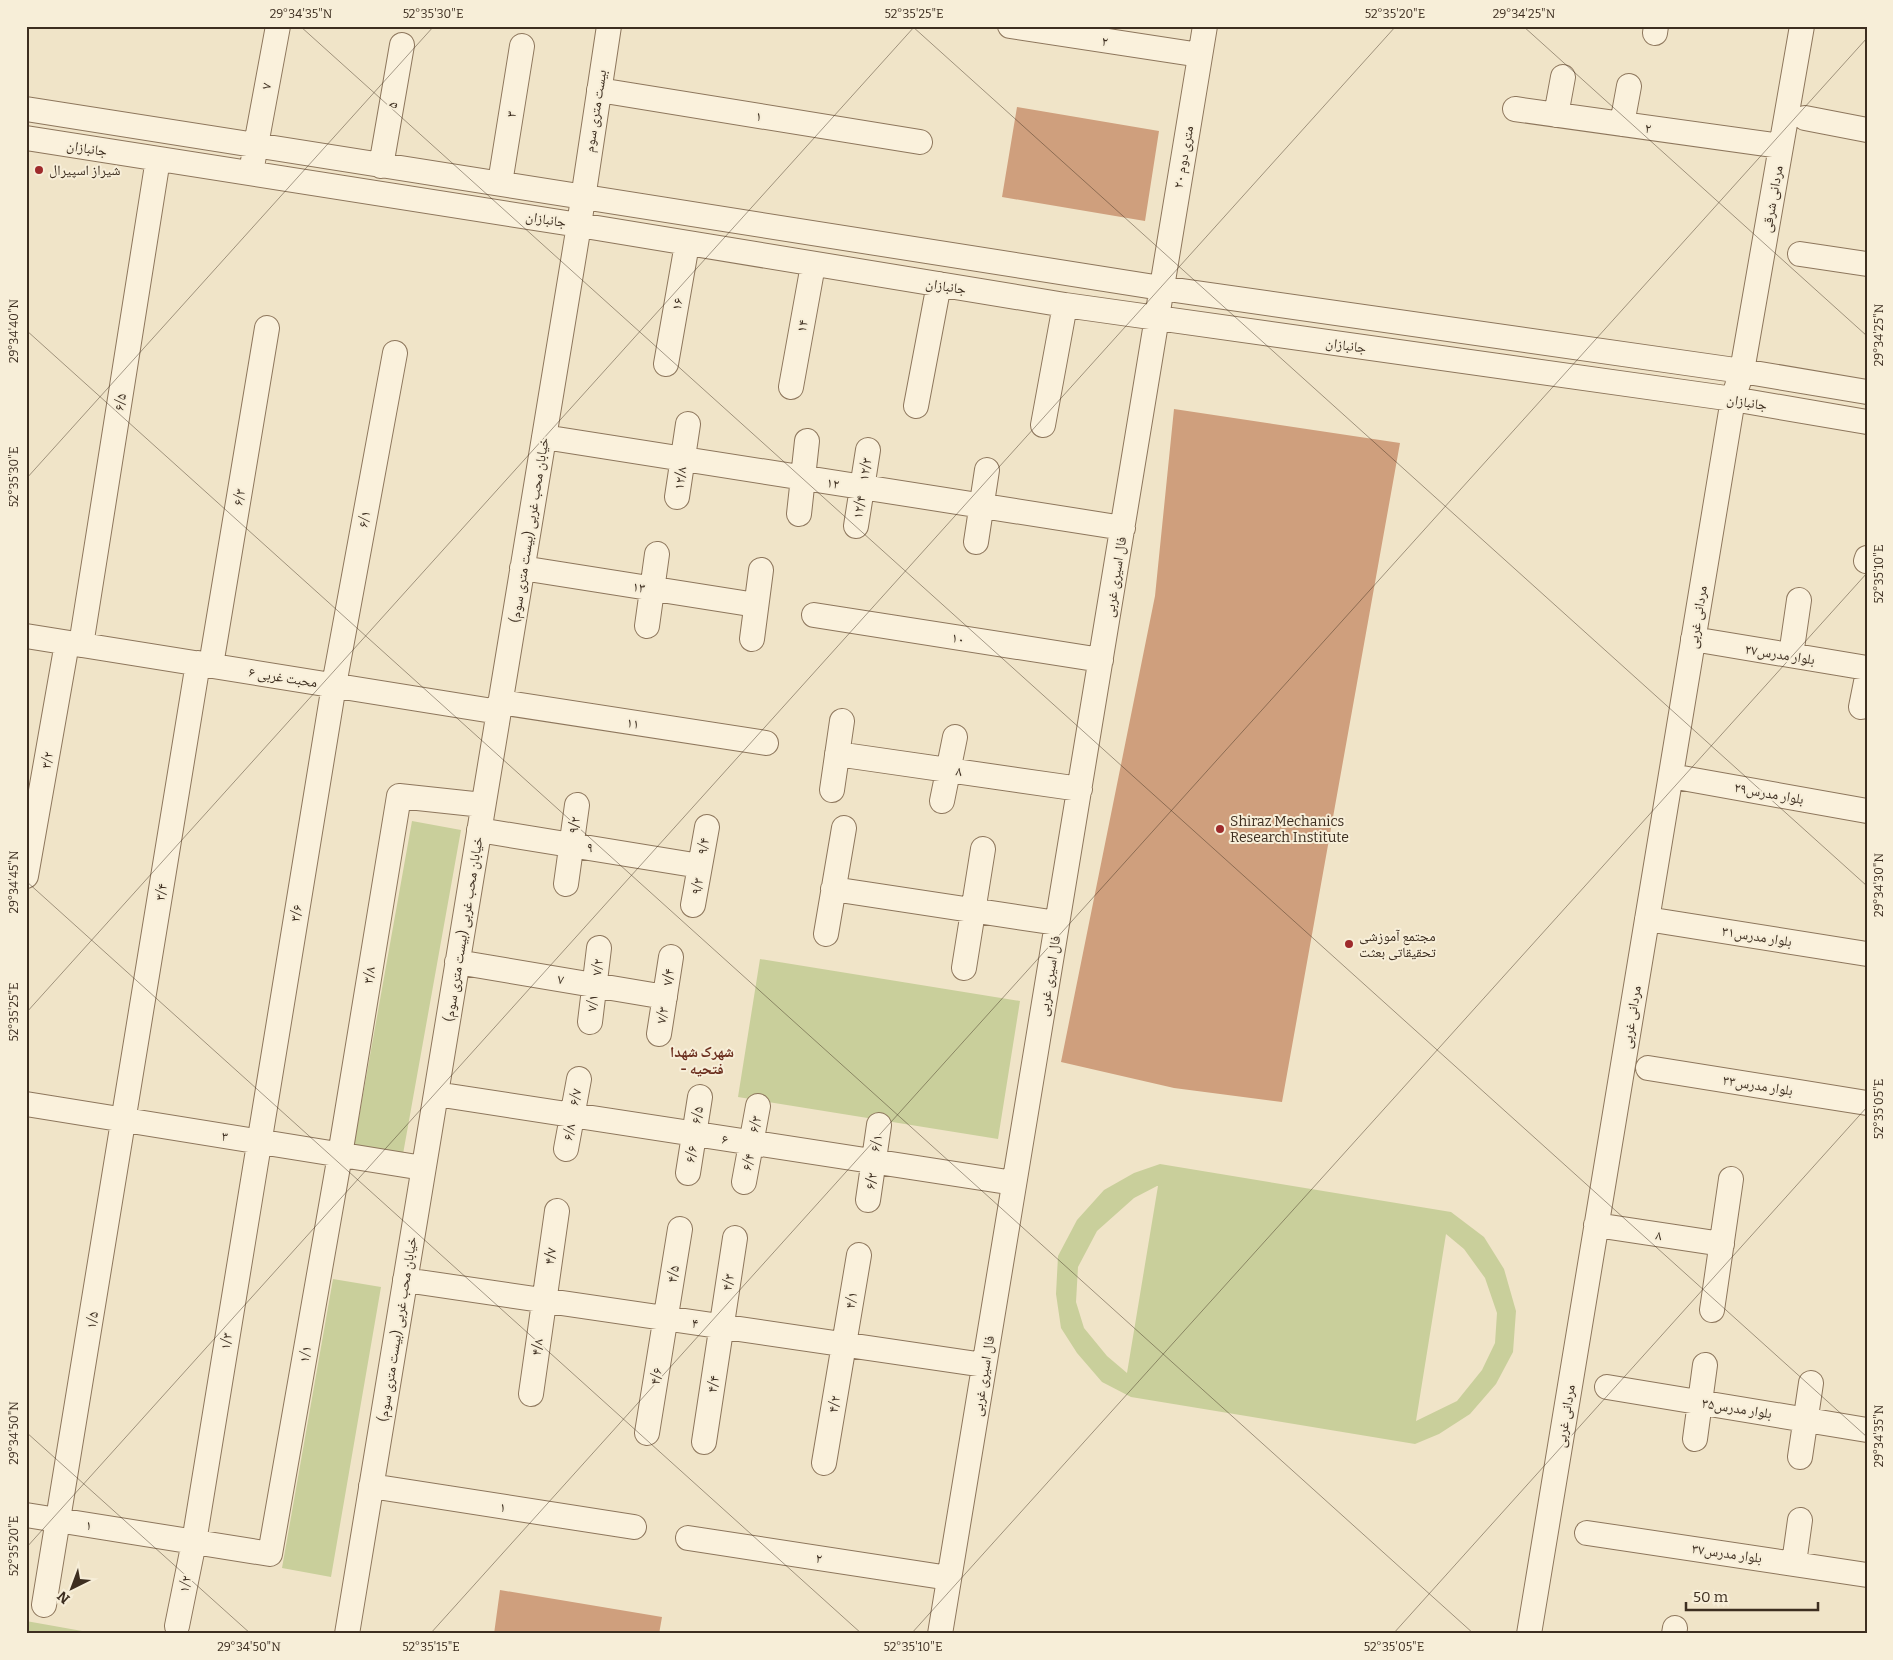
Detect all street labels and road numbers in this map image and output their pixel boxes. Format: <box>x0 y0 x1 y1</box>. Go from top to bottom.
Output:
street label: ۲ <box>1100 33 1109 50</box>
street label: بیست متری سوم <box>581 68 611 154</box>
street label: ۷ <box>258 81 275 91</box>
street label: ۵ <box>384 101 401 110</box>
street label: ۱ <box>754 108 763 125</box>
street label: ۳ <box>503 110 520 119</box>
street label: ۲ <box>1644 120 1652 137</box>
street label: ۲۰ متری دوم <box>1170 125 1198 190</box>
street label: جانبازان <box>65 137 109 160</box>
street label: مردانی شرقی <box>1758 164 1787 234</box>
street label: جانبازان <box>524 208 568 231</box>
street label: جانبازان <box>924 275 968 298</box>
street label: ۱۶ <box>668 296 687 312</box>
street label: ۱۴ <box>793 318 812 334</box>
street label: جانبازان <box>1325 334 1367 357</box>
street label: جانبازان <box>1725 391 1769 414</box>
street label: ۶/۵ <box>111 392 130 412</box>
street label: خیابان محب غربی (بیست متری سوم) <box>506 436 554 624</box>
street label: ۱۲/۳ <box>855 456 876 482</box>
street label: ۱۲/۸ <box>670 465 691 491</box>
street label: ۱۲ <box>825 474 840 493</box>
street label: ۶/۳ <box>230 487 249 507</box>
street label: ۱۲/۴ <box>849 494 870 520</box>
street label: ۶/۱ <box>355 509 374 529</box>
street label: فال اسیری غربی <box>1101 535 1130 619</box>
street label: ۱۳ <box>631 578 646 597</box>
street label: مردانی غربی <box>1684 584 1711 650</box>
street label: ۱۰ <box>950 629 965 648</box>
street label: بلوار مدرس۲۷ <box>1744 641 1816 668</box>
street label: محبت غربی ۶ <box>247 664 318 691</box>
street label: ۱۱ <box>625 714 640 733</box>
street label: ۳/۲ <box>38 750 57 770</box>
street label: ۸ <box>955 763 963 780</box>
street label: ۲۹بلوار مدرس <box>1733 779 1805 808</box>
street label: ۹/۲ <box>565 815 584 835</box>
street label: خیابان محب غربی (بیست متری سوم) <box>440 835 488 1023</box>
street label: ۹/۴ <box>694 836 713 856</box>
street label: ۹ <box>585 839 594 856</box>
street label: ۹/۳ <box>688 876 707 896</box>
street label: ۳/۴ <box>152 882 171 902</box>
street label: ۳/۶ <box>287 903 306 923</box>
street label: بلوار مدرس۳۱ <box>1721 923 1793 950</box>
street label: فال اسیری غربی <box>1035 934 1064 1018</box>
street label: ۷/۲ <box>588 958 607 977</box>
street label: ۳/۸ <box>360 965 379 985</box>
street label: ۷/۴ <box>659 967 678 987</box>
street label: ۷ <box>556 971 565 988</box>
street label: مردانی غربی <box>1618 984 1645 1050</box>
street label: ۷/۱ <box>583 994 602 1013</box>
street label: ۷/۳ <box>653 1005 672 1025</box>
street label: بلوار مدرس۳۳ <box>1722 1072 1794 1099</box>
street label: ۶/۷ <box>566 1087 585 1107</box>
street label: ۶/۵ <box>688 1105 707 1125</box>
street label: ۶/۳ <box>746 1114 765 1134</box>
street label: ۶/۸ <box>560 1122 579 1142</box>
street label: ۳ <box>220 1128 229 1145</box>
street label: ۶ <box>720 1131 729 1148</box>
street label: ۶/۱ <box>867 1133 886 1153</box>
street label: ۶/۶ <box>682 1144 701 1164</box>
street label: ۶/۴ <box>739 1152 758 1172</box>
street label: ۶/۲ <box>862 1171 881 1191</box>
street label: ۸ <box>1654 1227 1663 1244</box>
street label: خیابان محب غربی (بیست متری سوم) <box>374 1235 422 1423</box>
street label: ۴/۷ <box>541 1246 560 1266</box>
street label: ۴/۵ <box>664 1264 683 1284</box>
street label: ۴/۳ <box>719 1272 738 1292</box>
street label: ۴/۱ <box>842 1290 861 1310</box>
street label: ۱/۵ <box>83 1310 102 1330</box>
street label: ۴ <box>691 1315 699 1332</box>
street label: ۱/۳ <box>217 1331 236 1351</box>
street label: فال اسیری غربی <box>969 1334 998 1418</box>
street label: ۴/۸ <box>528 1337 547 1357</box>
street label: ۱/۱ <box>296 1344 315 1364</box>
street label: ۴/۶ <box>647 1366 666 1386</box>
street label: ۴/۴ <box>704 1374 723 1394</box>
street label: مردانی غربی <box>1552 1383 1579 1449</box>
street label: ۴/۲ <box>825 1394 844 1414</box>
street label: بلوار مدرس۳۵ <box>1701 1395 1773 1422</box>
street label: ۱ <box>498 1499 507 1516</box>
street label: ۱ <box>84 1517 93 1534</box>
street label: بلوار مدرس۳۷ <box>1691 1540 1763 1567</box>
street label: ۲ <box>814 1550 823 1567</box>
street label: ۱/۲ <box>176 1574 195 1594</box>

